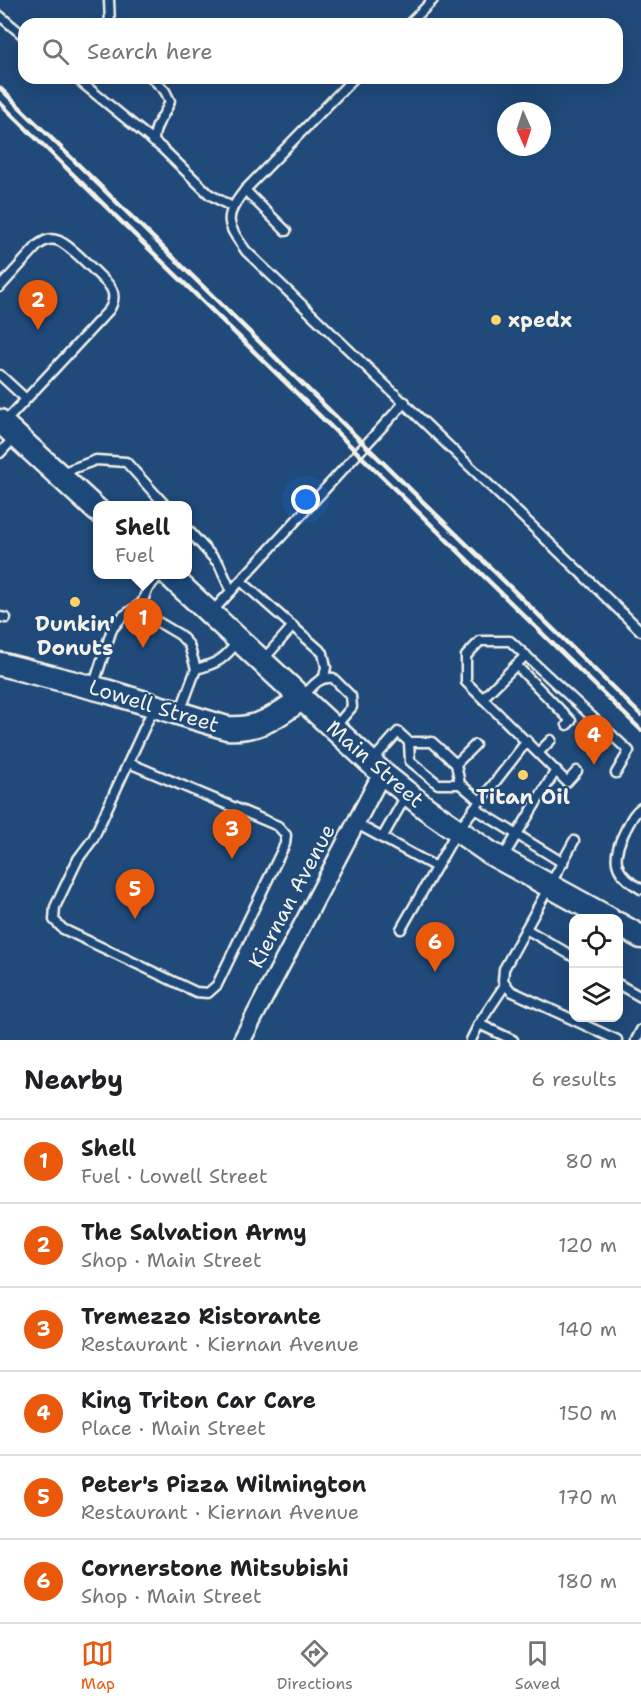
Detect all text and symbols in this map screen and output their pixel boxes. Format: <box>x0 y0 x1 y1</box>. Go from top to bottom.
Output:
search box <box>18 18 623 84</box>
icon: search <box>39 35 72 68</box>
text: Search here <box>87 37 213 66</box>
north arrow <box>497 102 551 156</box>
pin: 2 <box>18 280 57 330</box>
place label: xpedx <box>508 306 572 334</box>
marker: xpedx <box>489 313 503 327</box>
your location <box>291 485 320 514</box>
popup <box>93 501 192 579</box>
text: Shell <box>115 513 170 542</box>
text: Fuel <box>115 542 154 568</box>
marker: Dunkin' Donuts <box>68 595 82 609</box>
pin: 1 <box>124 598 162 648</box>
place label: Dunkin' Donuts <box>35 610 115 662</box>
street label: Lowell Street <box>85 673 223 739</box>
street label: Main Street <box>320 714 430 814</box>
pin: 4 <box>574 716 614 765</box>
marker: Titan Oil <box>516 768 530 782</box>
place label: Titan Oil <box>476 783 570 811</box>
pin: 3 <box>212 810 252 859</box>
street label: Kiernan Avenue <box>242 819 342 973</box>
pin: 5 <box>116 870 154 919</box>
map controls <box>569 914 623 1022</box>
button: locate <box>569 914 623 968</box>
pin: 6 <box>416 922 454 972</box>
button: layers <box>569 968 623 1022</box>
text: Nearby <box>24 1062 123 1097</box>
text: 6 results <box>531 1066 617 1092</box>
text: Shell <box>81 1134 136 1163</box>
text: 1 <box>39 1148 48 1174</box>
text: 80 m <box>565 1148 617 1174</box>
text: Fuel · Lowell Street <box>81 1163 268 1189</box>
text: The Salvation Army <box>81 1218 307 1247</box>
text: 2 <box>37 1232 51 1258</box>
text: 120 m <box>558 1232 617 1258</box>
text: Shop · Main Street <box>81 1247 262 1273</box>
text: Tremezzo Ristorante <box>81 1302 321 1331</box>
text: 3 <box>37 1316 51 1342</box>
text: 140 m <box>558 1316 617 1342</box>
text: Restaurant · Kiernan Avenue <box>81 1331 359 1357</box>
text: King Triton Car Care <box>81 1386 316 1415</box>
text: 4 <box>37 1400 51 1426</box>
text: 150 m <box>559 1400 617 1426</box>
text: Place · Main Street <box>81 1415 266 1441</box>
text: Peter's Pizza Wilmington <box>81 1470 366 1499</box>
text: 5 <box>37 1484 50 1510</box>
text: 170 m <box>558 1484 617 1510</box>
text: Restaurant · Kiernan Avenue <box>81 1499 359 1525</box>
text: Cornerstone Mitsubishi <box>81 1554 349 1583</box>
text: 6 <box>37 1568 51 1594</box>
text: 180 m <box>557 1568 617 1594</box>
text: Shop · Main Street <box>81 1583 262 1609</box>
tab: Map <box>81 1637 115 1694</box>
tab: Directions <box>277 1637 353 1694</box>
tab: Saved <box>515 1637 560 1694</box>

